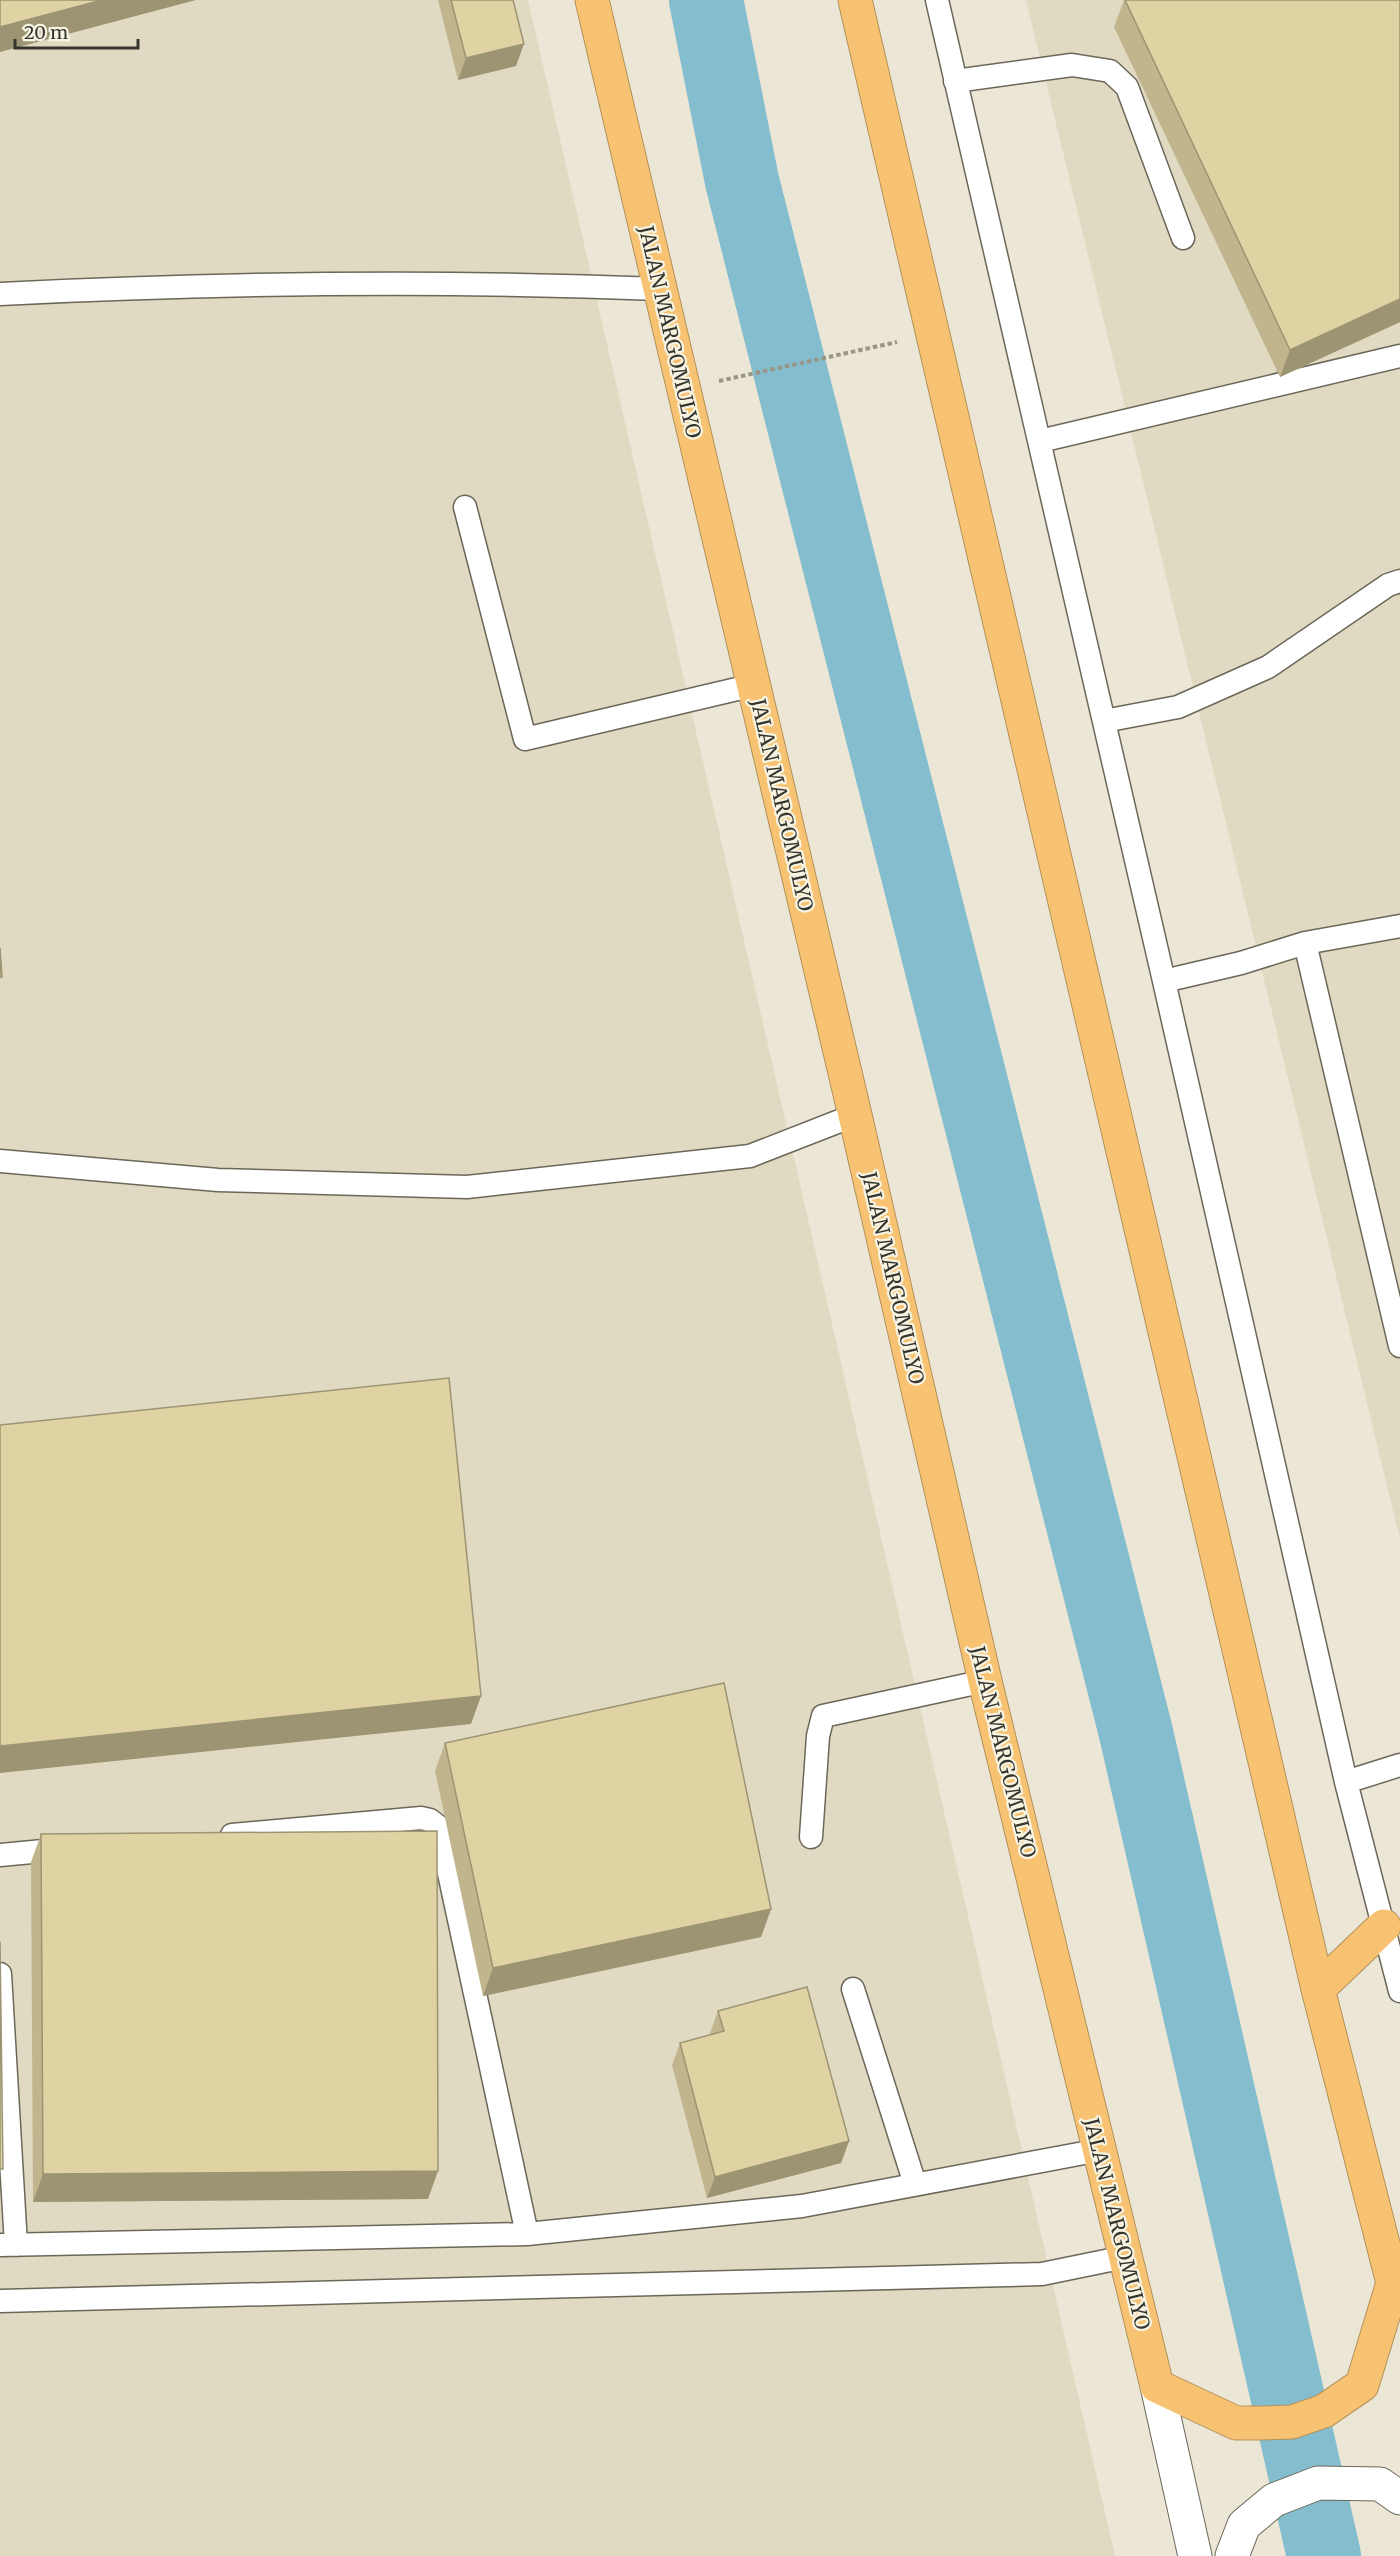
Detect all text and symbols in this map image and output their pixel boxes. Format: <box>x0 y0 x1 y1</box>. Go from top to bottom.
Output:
scale bar <box>15 12 138 50</box>
text: 20 m <box>24 21 68 44</box>
street label: JALAN MARGOMULYO <box>634 222 707 441</box>
street label: JALAN MARGOMULYO <box>746 695 819 914</box>
street label: JALAN MARGOMULYO <box>857 1168 930 1387</box>
street label: JALAN MARGOMULYO <box>965 1642 1042 1860</box>
street label: JALAN MARGOMULYO <box>1079 2114 1156 2332</box>

